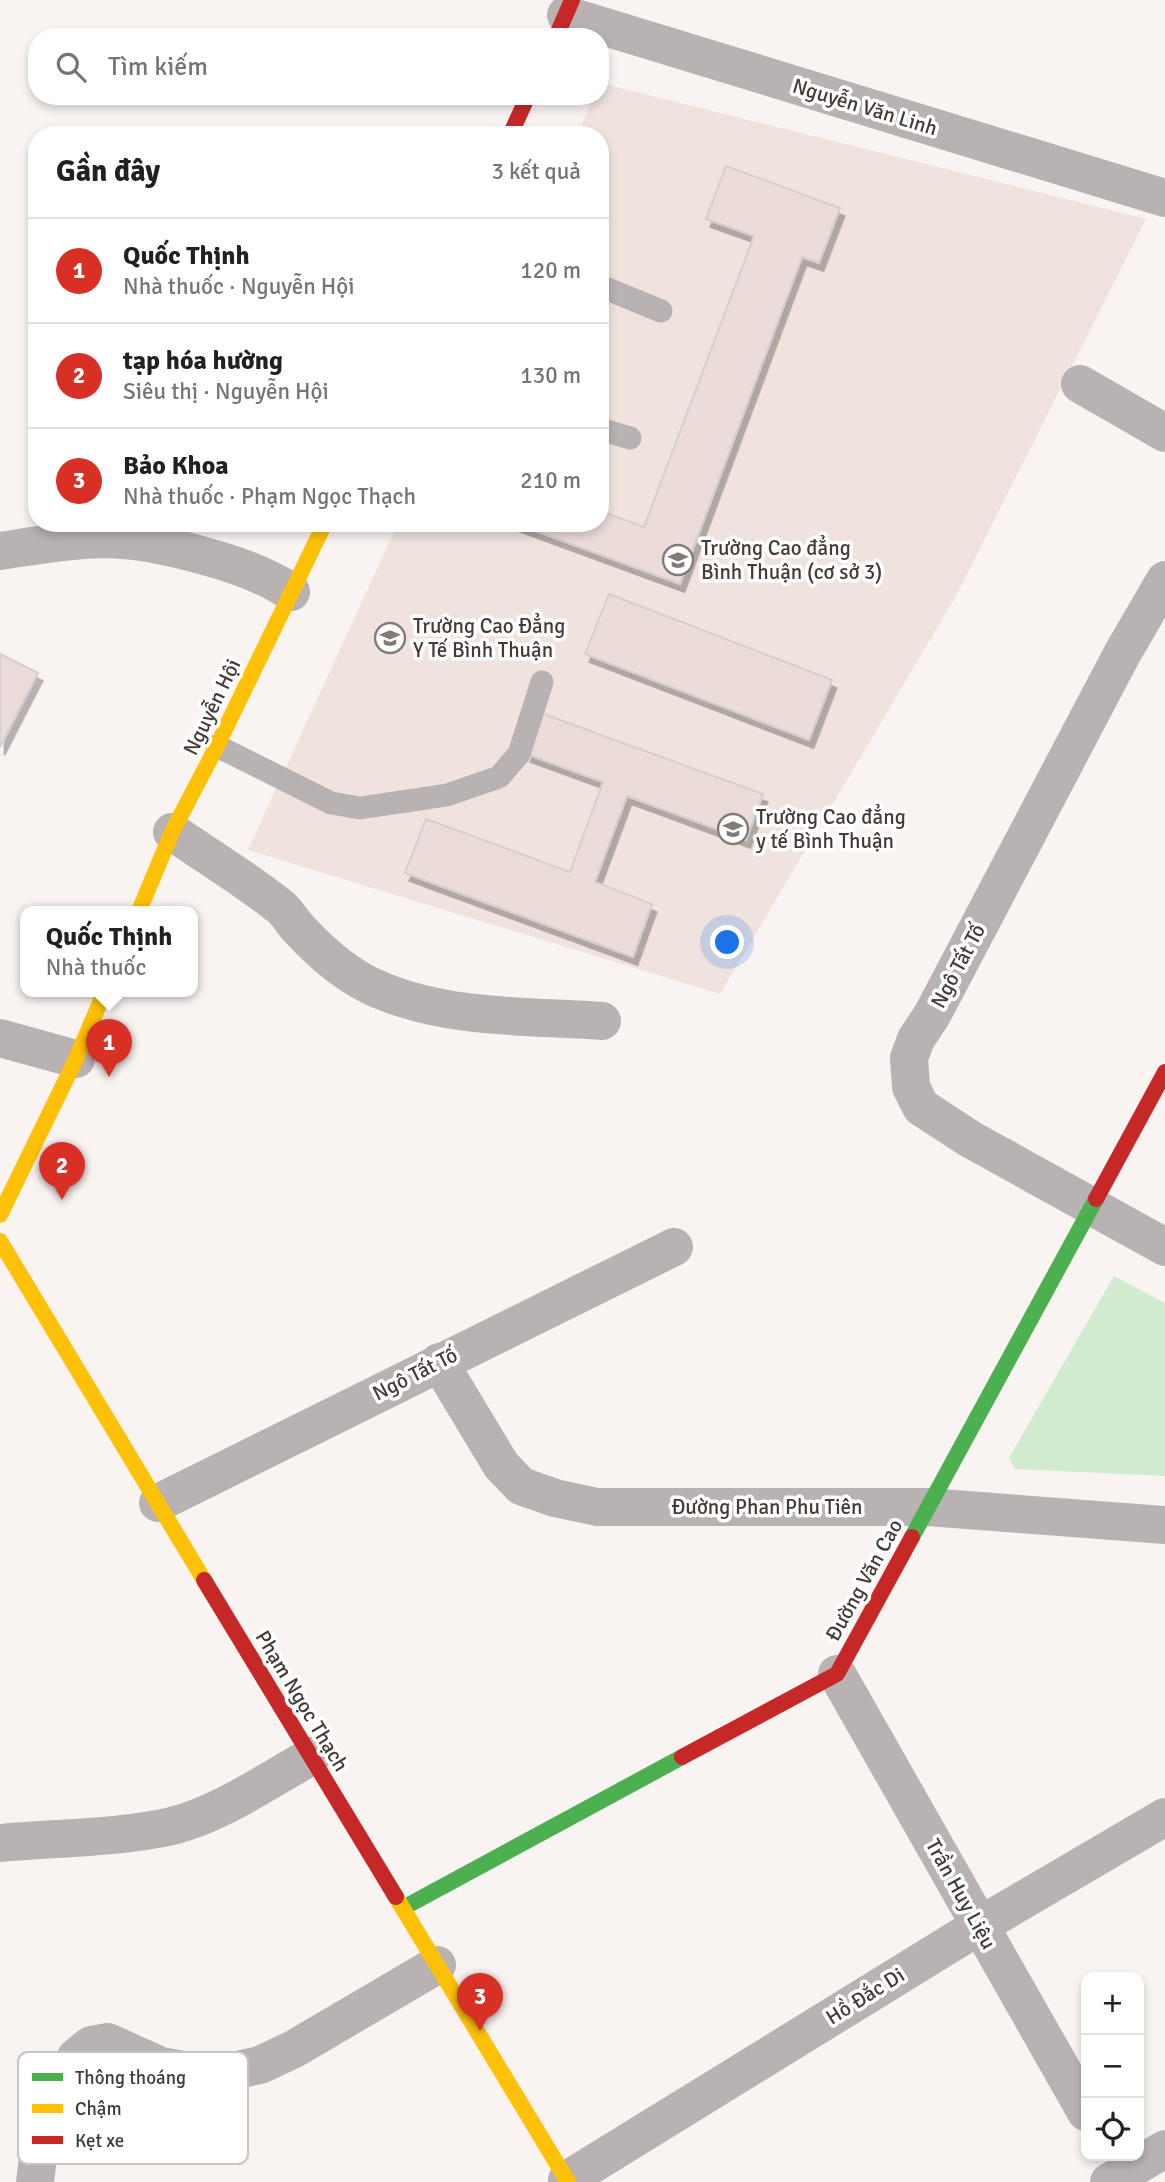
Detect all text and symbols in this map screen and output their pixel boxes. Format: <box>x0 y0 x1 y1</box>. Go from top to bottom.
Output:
search box <box>28 28 609 105</box>
icon: search <box>52 48 90 86</box>
text: Tìm kiếm <box>108 51 208 83</box>
street label: Nguyễn Văn Linh <box>789 73 941 141</box>
text: Gần đây <box>56 153 160 190</box>
text: 3 kết quả <box>491 157 581 186</box>
text: Quốc Thịnh <box>123 240 250 272</box>
text: 1 <box>73 256 85 285</box>
text: 120 m <box>520 256 581 285</box>
text: Nhà thuốc · Nguyễn Hội <box>123 272 355 301</box>
text: tạp hóa hường <box>123 345 283 377</box>
text: 2 <box>73 361 85 390</box>
text: 130 m <box>520 361 581 390</box>
text: Siêu thị · Nguyễn Hội <box>123 377 329 406</box>
text: Bảo Khoa <box>123 450 229 482</box>
text: 3 <box>73 466 85 495</box>
text: 210 m <box>520 466 581 495</box>
text: Nhà thuốc · Phạm Ngọc Thạch <box>123 482 416 511</box>
place label: Trường Cao đẳng Bình Thuận (cơ sở 3) <box>701 534 882 585</box>
school or university icon: Trường Cao đẳng Bình Thuận (cơ sở 3) <box>661 543 695 577</box>
place label: Trường Cao Đẳng Y Tế Bình Thuận <box>413 612 565 663</box>
school or university icon: Trường Cao Đẳng Y Tế Bình Thuận <box>373 621 407 655</box>
street label: Nguyễn Hội <box>178 655 246 759</box>
place label: Trường Cao đẳng y tế Bình Thuận <box>756 803 906 854</box>
school or university icon: Trường Cao đẳng y tế Bình Thuận <box>716 812 750 846</box>
popup <box>20 906 198 997</box>
street label: Ngô Tất Tố <box>925 919 991 1013</box>
text: Quốc Thịnh <box>46 921 172 953</box>
your location <box>710 925 744 959</box>
text: Nhà thuốc <box>46 953 146 982</box>
pin: 1 <box>86 1019 132 1077</box>
pin: 2 <box>39 1142 85 1200</box>
street label: Ngô Tất Tố <box>368 1342 462 1406</box>
street label: Đường Phan Phu Tiên <box>671 1494 863 1520</box>
street label: Đường Văn Cao <box>820 1514 908 1646</box>
street label: Phạm Ngọc Thạch <box>250 1626 354 1776</box>
street label: Trần Huy Liệu <box>920 1834 1002 1954</box>
street label: Hồ Đắc Di <box>821 1962 909 2030</box>
map controls <box>1081 1972 1144 2161</box>
button: + <box>1081 1972 1144 2035</box>
pin: 3 <box>457 1973 503 2031</box>
button: − <box>1081 2035 1144 2098</box>
legend <box>18 2052 248 2164</box>
text: Thông thoáng <box>75 2066 186 2090</box>
text: Chậm <box>75 2097 122 2121</box>
button: locate <box>1081 2098 1144 2161</box>
text: Kẹt xe <box>75 2129 124 2153</box>

